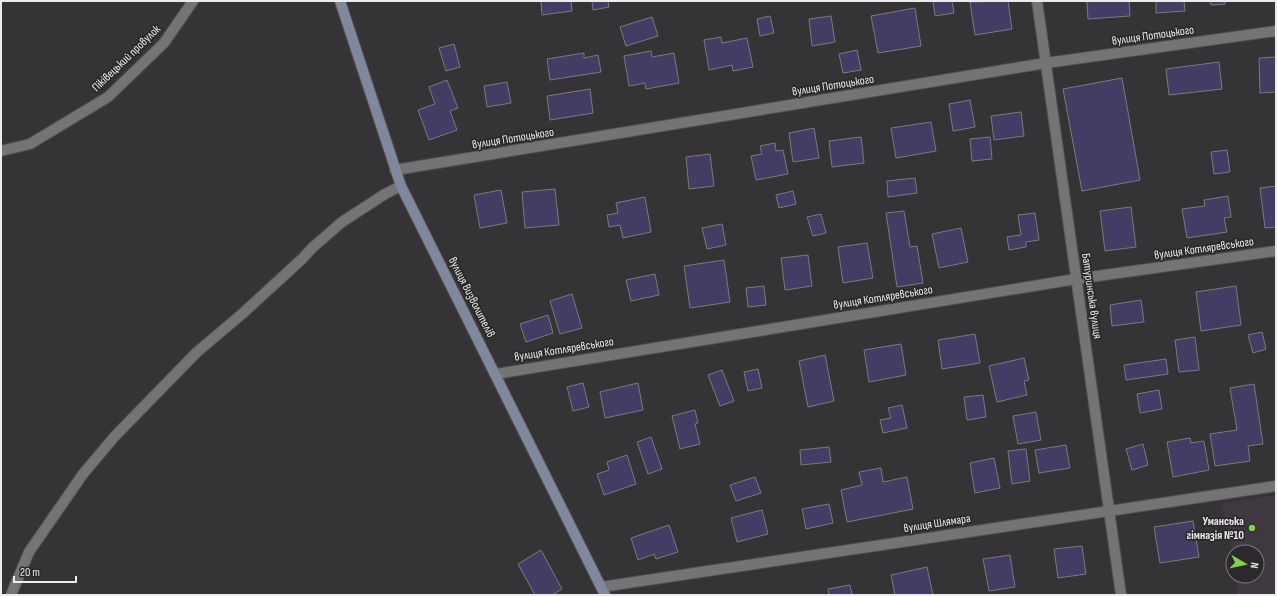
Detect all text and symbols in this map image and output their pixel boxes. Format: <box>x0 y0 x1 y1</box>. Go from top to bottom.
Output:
street label: Піківецький провулок <box>89 22 164 95</box>
street label: вулиця Потоцького <box>1111 22 1195 49</box>
street label: вулиця Потоцького <box>791 72 875 99</box>
street label: вулиця Потоцького <box>471 125 555 152</box>
street label: вулиця Котляревського <box>1153 234 1255 263</box>
street label: Батуринська вулиця <box>1078 252 1105 340</box>
street label: вулиця Визволителів <box>445 255 498 340</box>
street label: вулиця Котляревського <box>832 282 934 313</box>
street label: вулиця Котляревського <box>513 334 615 365</box>
street label: вулиця Шлямара <box>903 511 972 536</box>
place label: Уманська гімназія №10 <box>1187 514 1244 543</box>
marker: Уманська гімназія №10 <box>1247 523 1257 533</box>
north arrow <box>1225 544 1265 584</box>
scale bar <box>14 558 76 584</box>
text: N <box>1247 562 1261 570</box>
text: 20 m <box>20 565 40 580</box>

